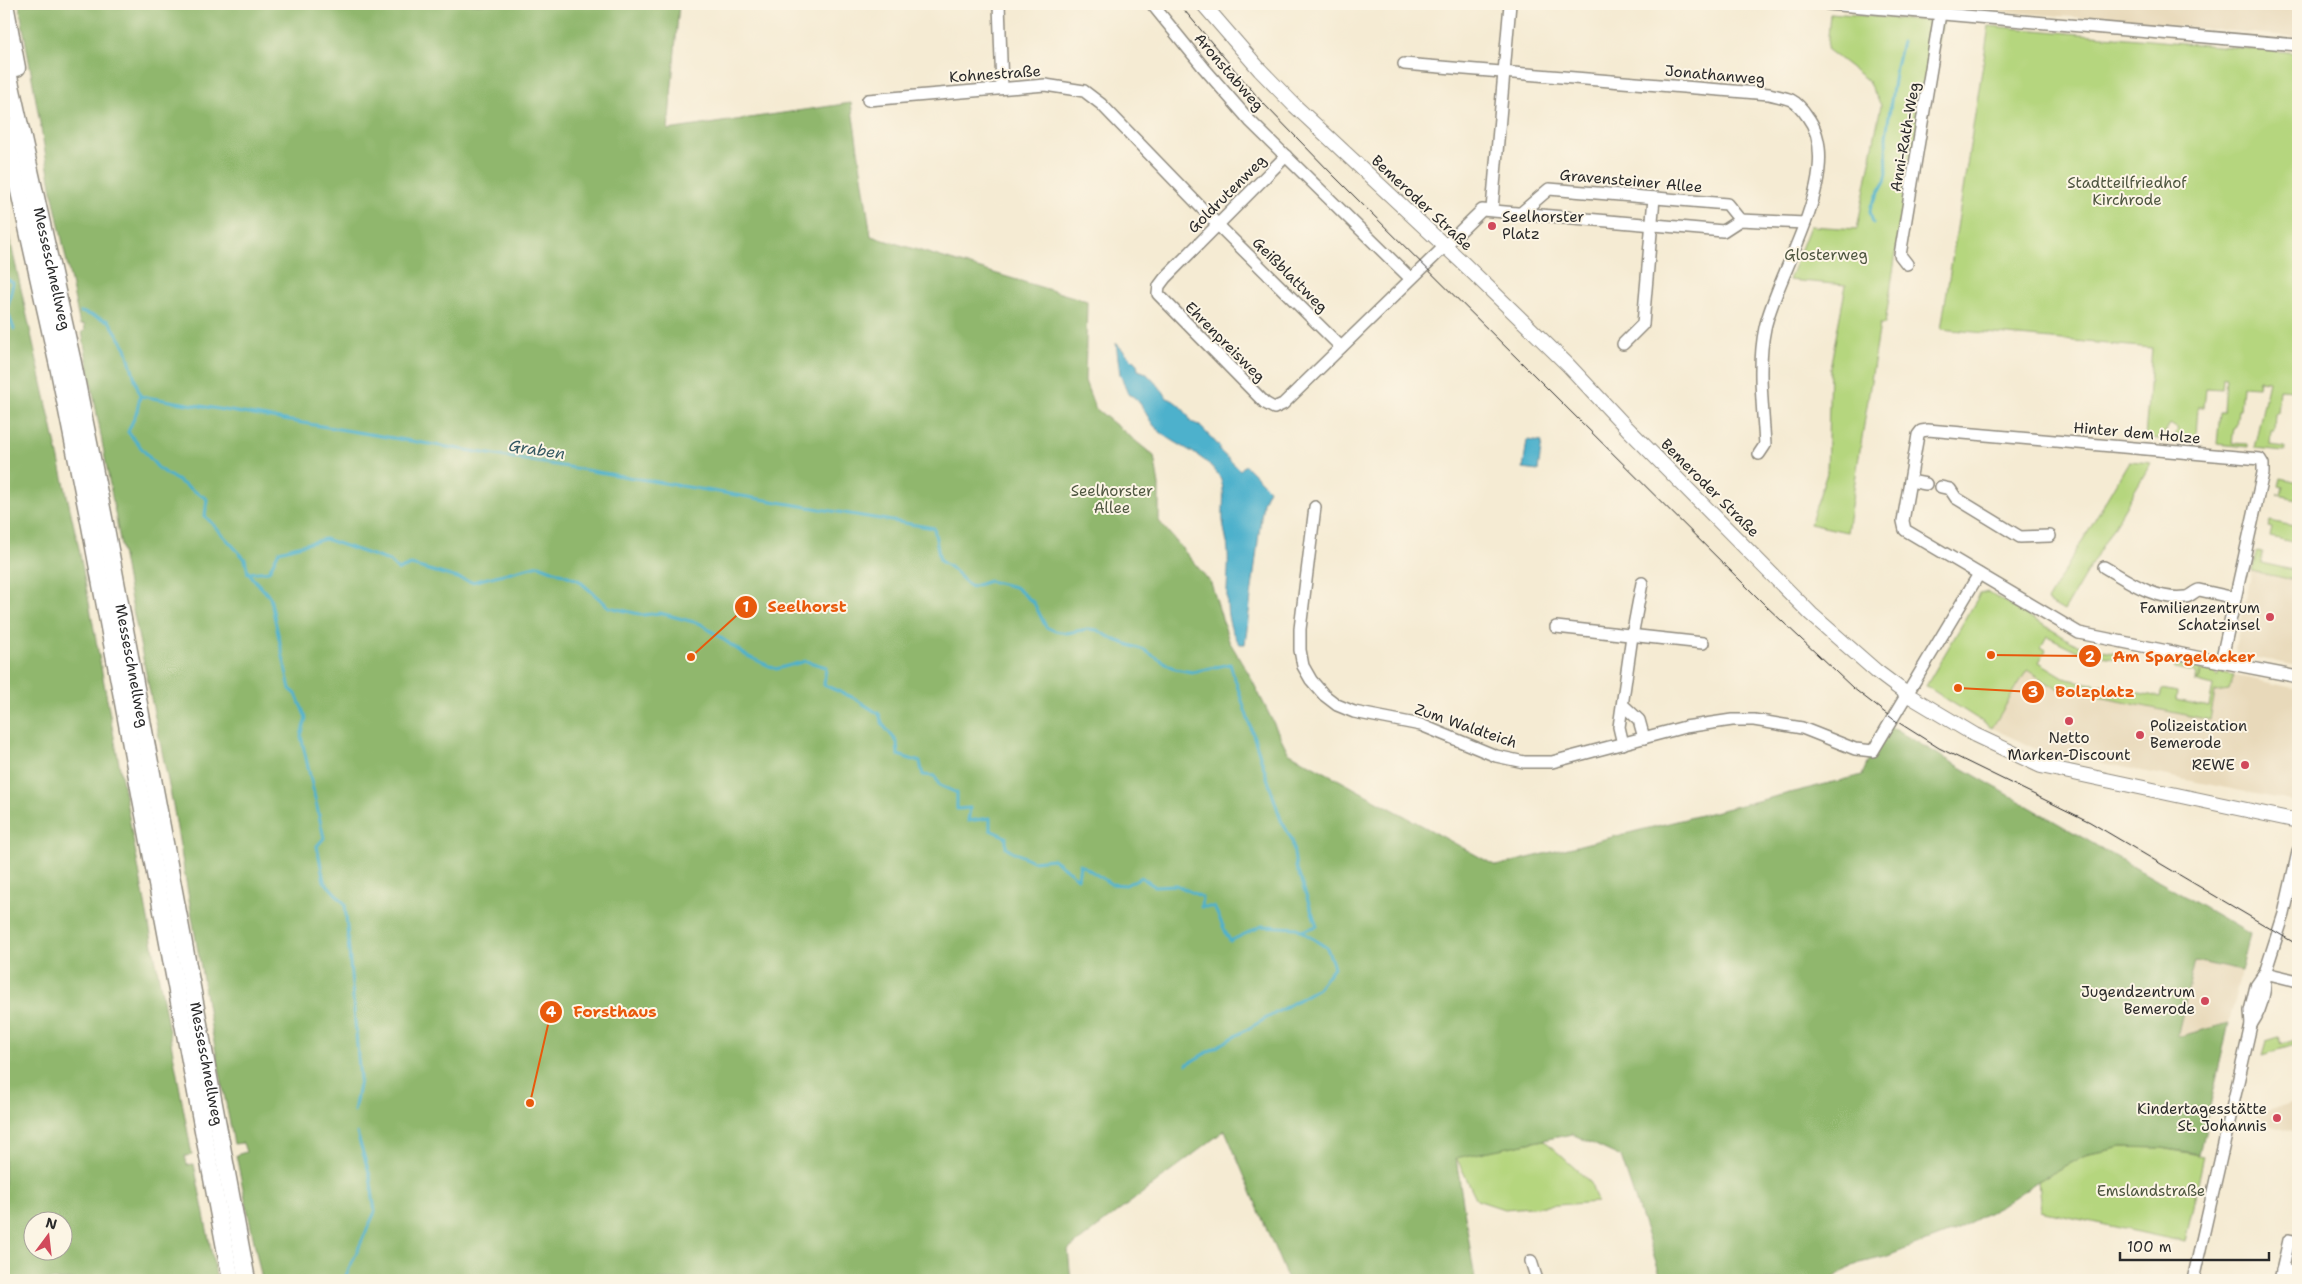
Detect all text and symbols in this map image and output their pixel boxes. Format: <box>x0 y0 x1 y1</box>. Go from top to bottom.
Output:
street label: Aronstabweg <box>1190 29 1268 115</box>
street label: Kohnestraße <box>948 61 1042 87</box>
street label: Jonathanweg <box>1664 61 1766 89</box>
street label: Anni-Rath-Weg <box>1886 81 1924 193</box>
street label: Goldrutenweg <box>1183 150 1271 238</box>
street label: Bemeroder Straße <box>1367 151 1477 255</box>
street label: Gravensteiner Allee <box>1559 165 1703 197</box>
park label: Stadtteilfriedhof Kirchrode <box>2067 173 2187 210</box>
street label: Messeschnellweg <box>29 205 75 332</box>
place label: Seelhorster Platz <box>1502 207 1584 244</box>
marker: Seelhorster Platz <box>1486 220 1498 232</box>
street label: Geißblattweg <box>1248 233 1332 317</box>
park label: Glosterweg <box>1784 245 1868 265</box>
street label: Ehrenpreisweg <box>1180 297 1270 387</box>
street label: Hinter dem Holze <box>2073 417 2201 449</box>
street label: Bemeroder Straße <box>1656 434 1764 542</box>
water label: Graben <box>507 435 567 464</box>
park label: Seelhorster Allee <box>1071 481 1153 518</box>
callout: Seelhorst <box>733 591 857 622</box>
text: Seelhorst <box>768 596 847 617</box>
text: 1 <box>743 597 750 617</box>
place label: Familienzentrum Schatzinsel <box>2140 598 2260 635</box>
street label: Messeschnellweg <box>110 602 153 729</box>
marker: Familienzentrum Schatzinsel <box>2264 611 2276 623</box>
callout: Am Spargelacker <box>2078 641 2265 672</box>
text: Am Spargelacker <box>2113 646 2256 667</box>
text: 2 <box>2085 647 2096 667</box>
callout: Bolzplatz <box>2021 676 2145 707</box>
text: Bolzplatz <box>2055 681 2135 702</box>
text: 3 <box>2028 682 2038 702</box>
street label: Zum Waldteich <box>1412 699 1520 753</box>
marker: Netto Marken-Discount <box>2063 715 2075 727</box>
place label: Polizeistation Bemerode <box>2150 716 2247 753</box>
place label: Netto Marken-Discount <box>2008 728 2130 765</box>
marker: Polizeistation Bemerode <box>2134 729 2146 741</box>
place label: REWE <box>2192 755 2235 775</box>
marker: REWE <box>2239 759 2251 771</box>
place label: Jugendzentrum Bemerode <box>2081 982 2195 1019</box>
marker: Jugendzentrum Bemerode <box>2199 995 2211 1007</box>
callout: Forsthaus <box>538 996 667 1027</box>
street label: Messeschnellweg <box>185 1000 228 1127</box>
text: Forsthaus <box>573 1001 657 1022</box>
text: 4 <box>546 1002 557 1022</box>
place label: Kindertagesstätte St. Johannis <box>2137 1099 2267 1136</box>
marker: Kindertagesstätte St. Johannis <box>2271 1112 2283 1124</box>
park label: Emslandstraße <box>2097 1181 2205 1201</box>
north arrow <box>22 1212 72 1262</box>
text: N <box>44 1213 59 1234</box>
scale bar <box>2120 1229 2268 1261</box>
text: 100 m <box>2127 1237 2172 1257</box>

